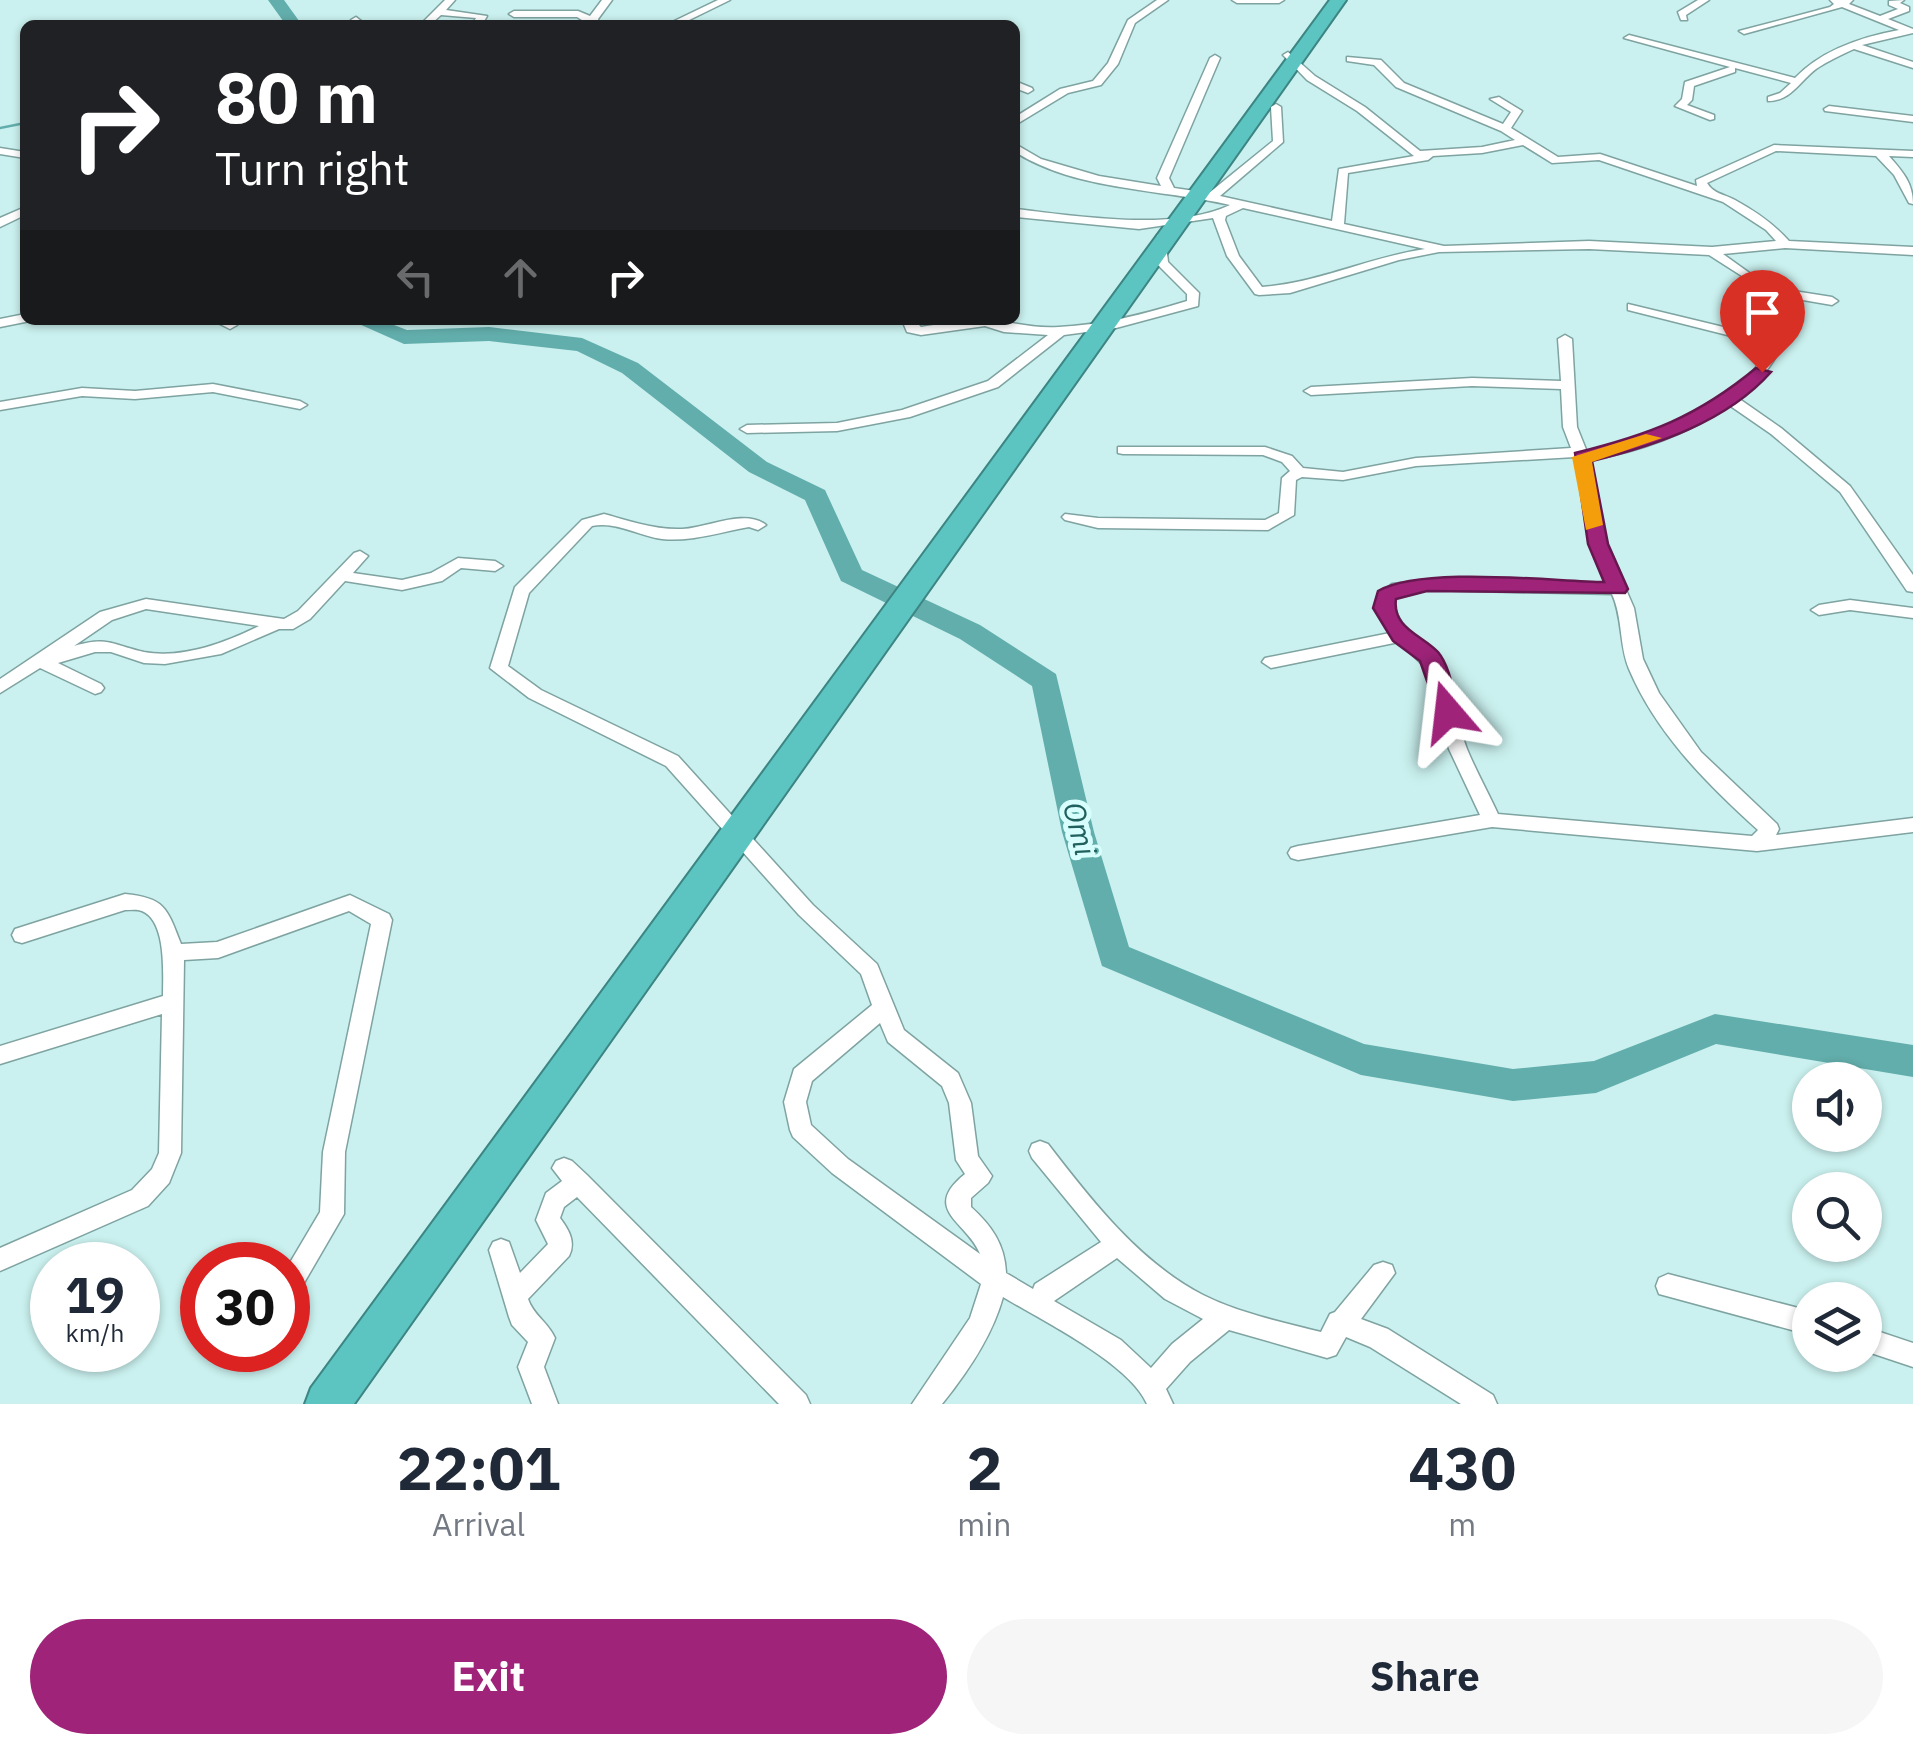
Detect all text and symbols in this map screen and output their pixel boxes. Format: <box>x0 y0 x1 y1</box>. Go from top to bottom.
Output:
text: 80 m <box>215 51 378 142</box>
icon: right <box>50 60 180 190</box>
text: Turn right <box>215 139 410 197</box>
icon: left <box>388 250 443 305</box>
icon: ahead <box>493 250 548 305</box>
icon: right <box>598 250 653 305</box>
pin <box>1720 270 1805 373</box>
icon: arrive <box>1735 285 1790 340</box>
position arrow <box>1396 660 1500 764</box>
water label: Omi <box>1055 798 1106 859</box>
map controls <box>1792 1062 1882 1372</box>
button: sound <box>1792 1062 1882 1152</box>
button: search <box>1792 1172 1882 1262</box>
speed limit sign: 30 <box>180 1242 310 1372</box>
text: 19 <box>65 1262 125 1327</box>
button: layers <box>1792 1282 1882 1372</box>
text: km/h <box>66 1316 124 1349</box>
text: 22:01 <box>397 1428 561 1507</box>
text: 2 <box>966 1428 1002 1507</box>
text: 430 <box>1408 1428 1516 1507</box>
text: Arrival <box>432 1503 525 1545</box>
text: min <box>957 1503 1011 1545</box>
text: m <box>1448 1503 1476 1545</box>
button: Exit <box>30 1619 947 1734</box>
button: Share <box>967 1619 1883 1734</box>

